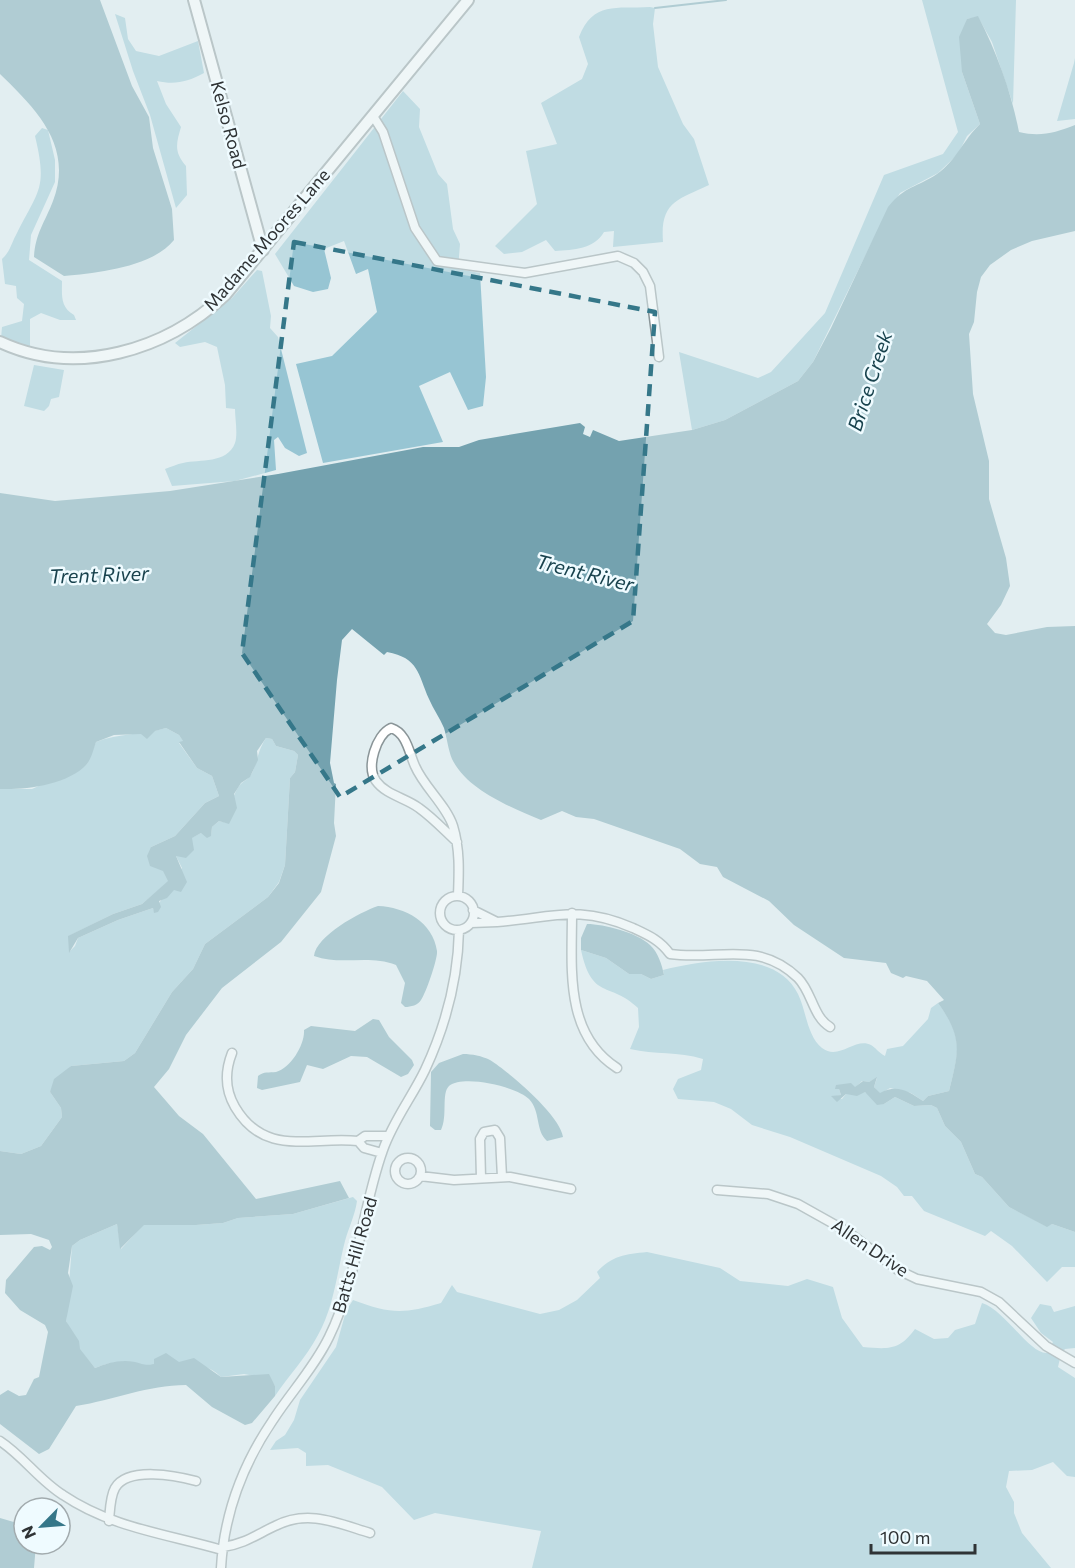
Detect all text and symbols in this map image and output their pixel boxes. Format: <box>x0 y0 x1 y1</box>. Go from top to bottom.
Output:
street label: Kelso Road <box>207 78 251 171</box>
street label: Madame Moores Lane <box>199 164 334 315</box>
water label: Brice Creek <box>842 327 897 434</box>
water label: Trent River <box>534 548 638 596</box>
water label: Trent River <box>49 560 150 588</box>
street label: Batts Hill Road <box>327 1194 381 1316</box>
street label: Allen Drive <box>828 1213 913 1281</box>
north arrow <box>12 1496 72 1556</box>
scale bar <box>871 1517 974 1555</box>
text: N <box>17 1523 39 1542</box>
text: 100 m <box>880 1526 930 1548</box>

